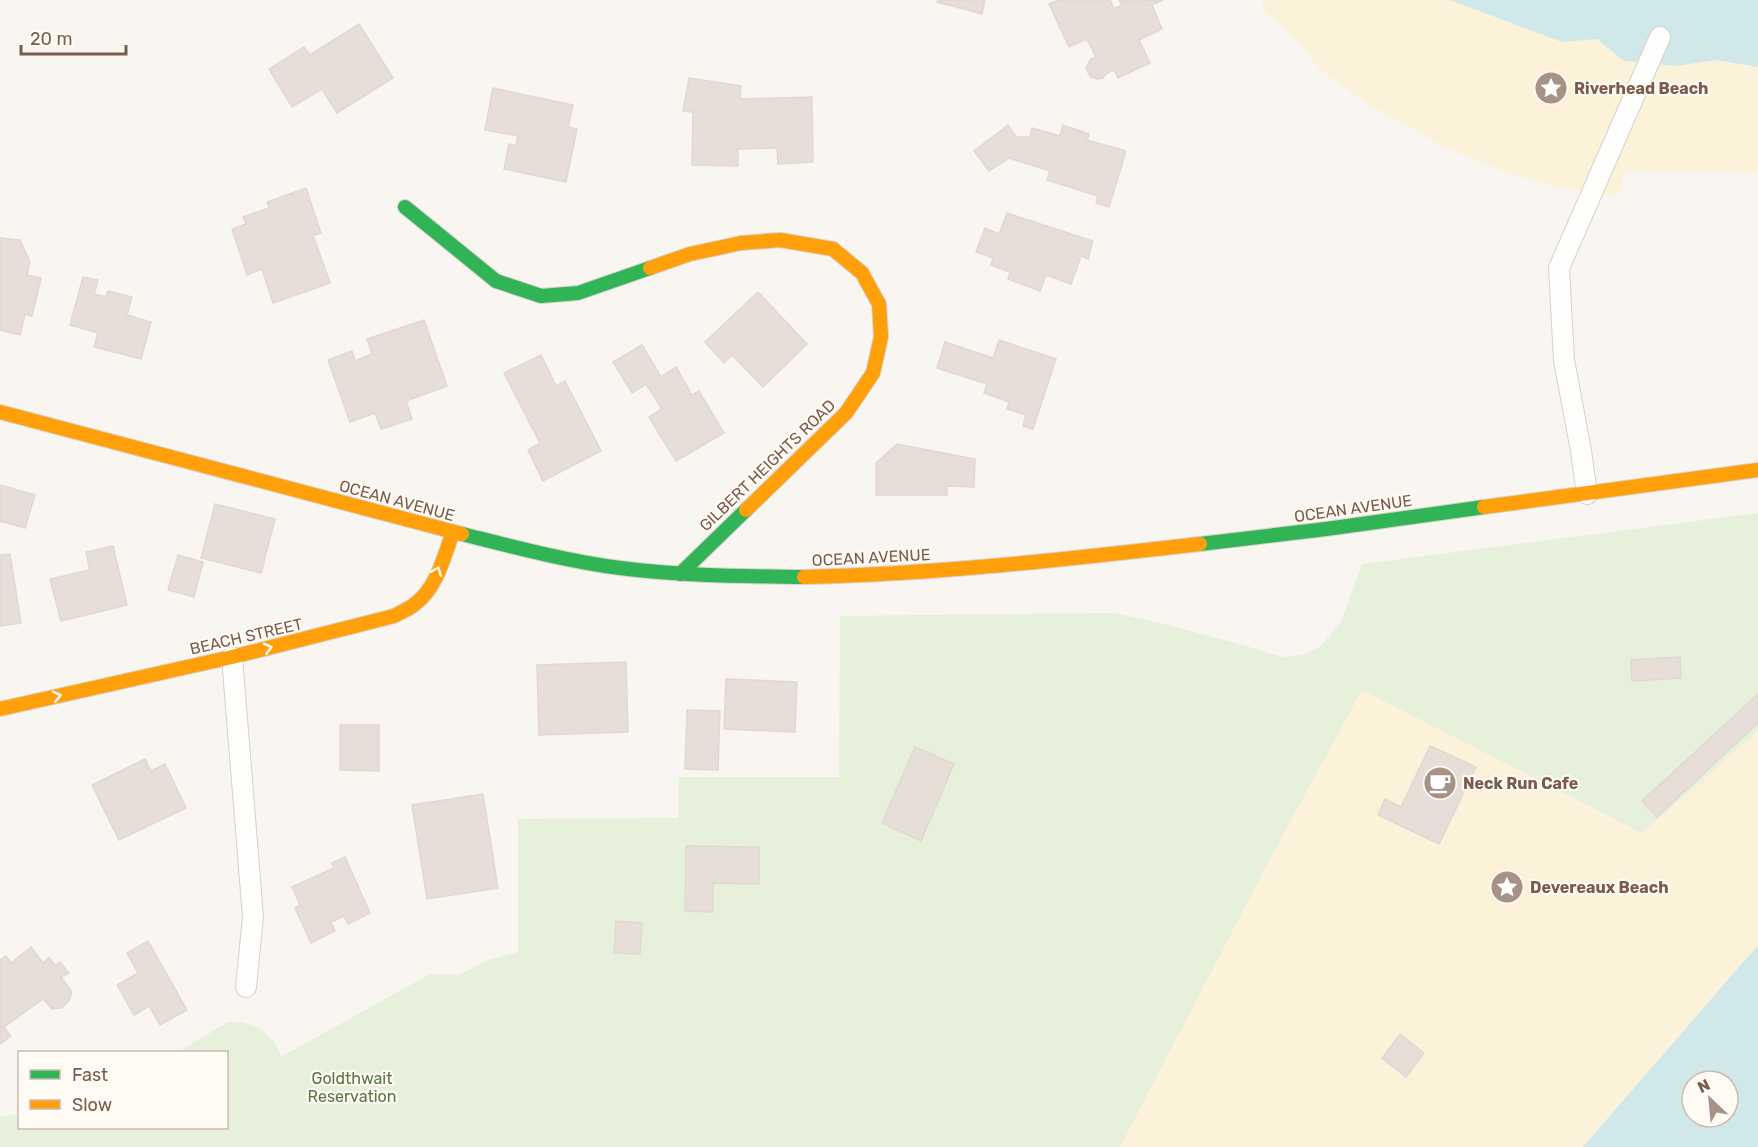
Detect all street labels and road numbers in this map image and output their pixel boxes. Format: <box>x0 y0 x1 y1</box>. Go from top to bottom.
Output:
street label: GILBERT HEIGHTS ROAD <box>695 395 839 535</box>
street label: OCEAN AVENUE <box>337 476 457 525</box>
street label: OCEAN AVENUE <box>1293 491 1413 526</box>
street label: OCEAN AVENUE <box>811 545 931 570</box>
street label: BEACH STREET <box>188 614 304 659</box>

